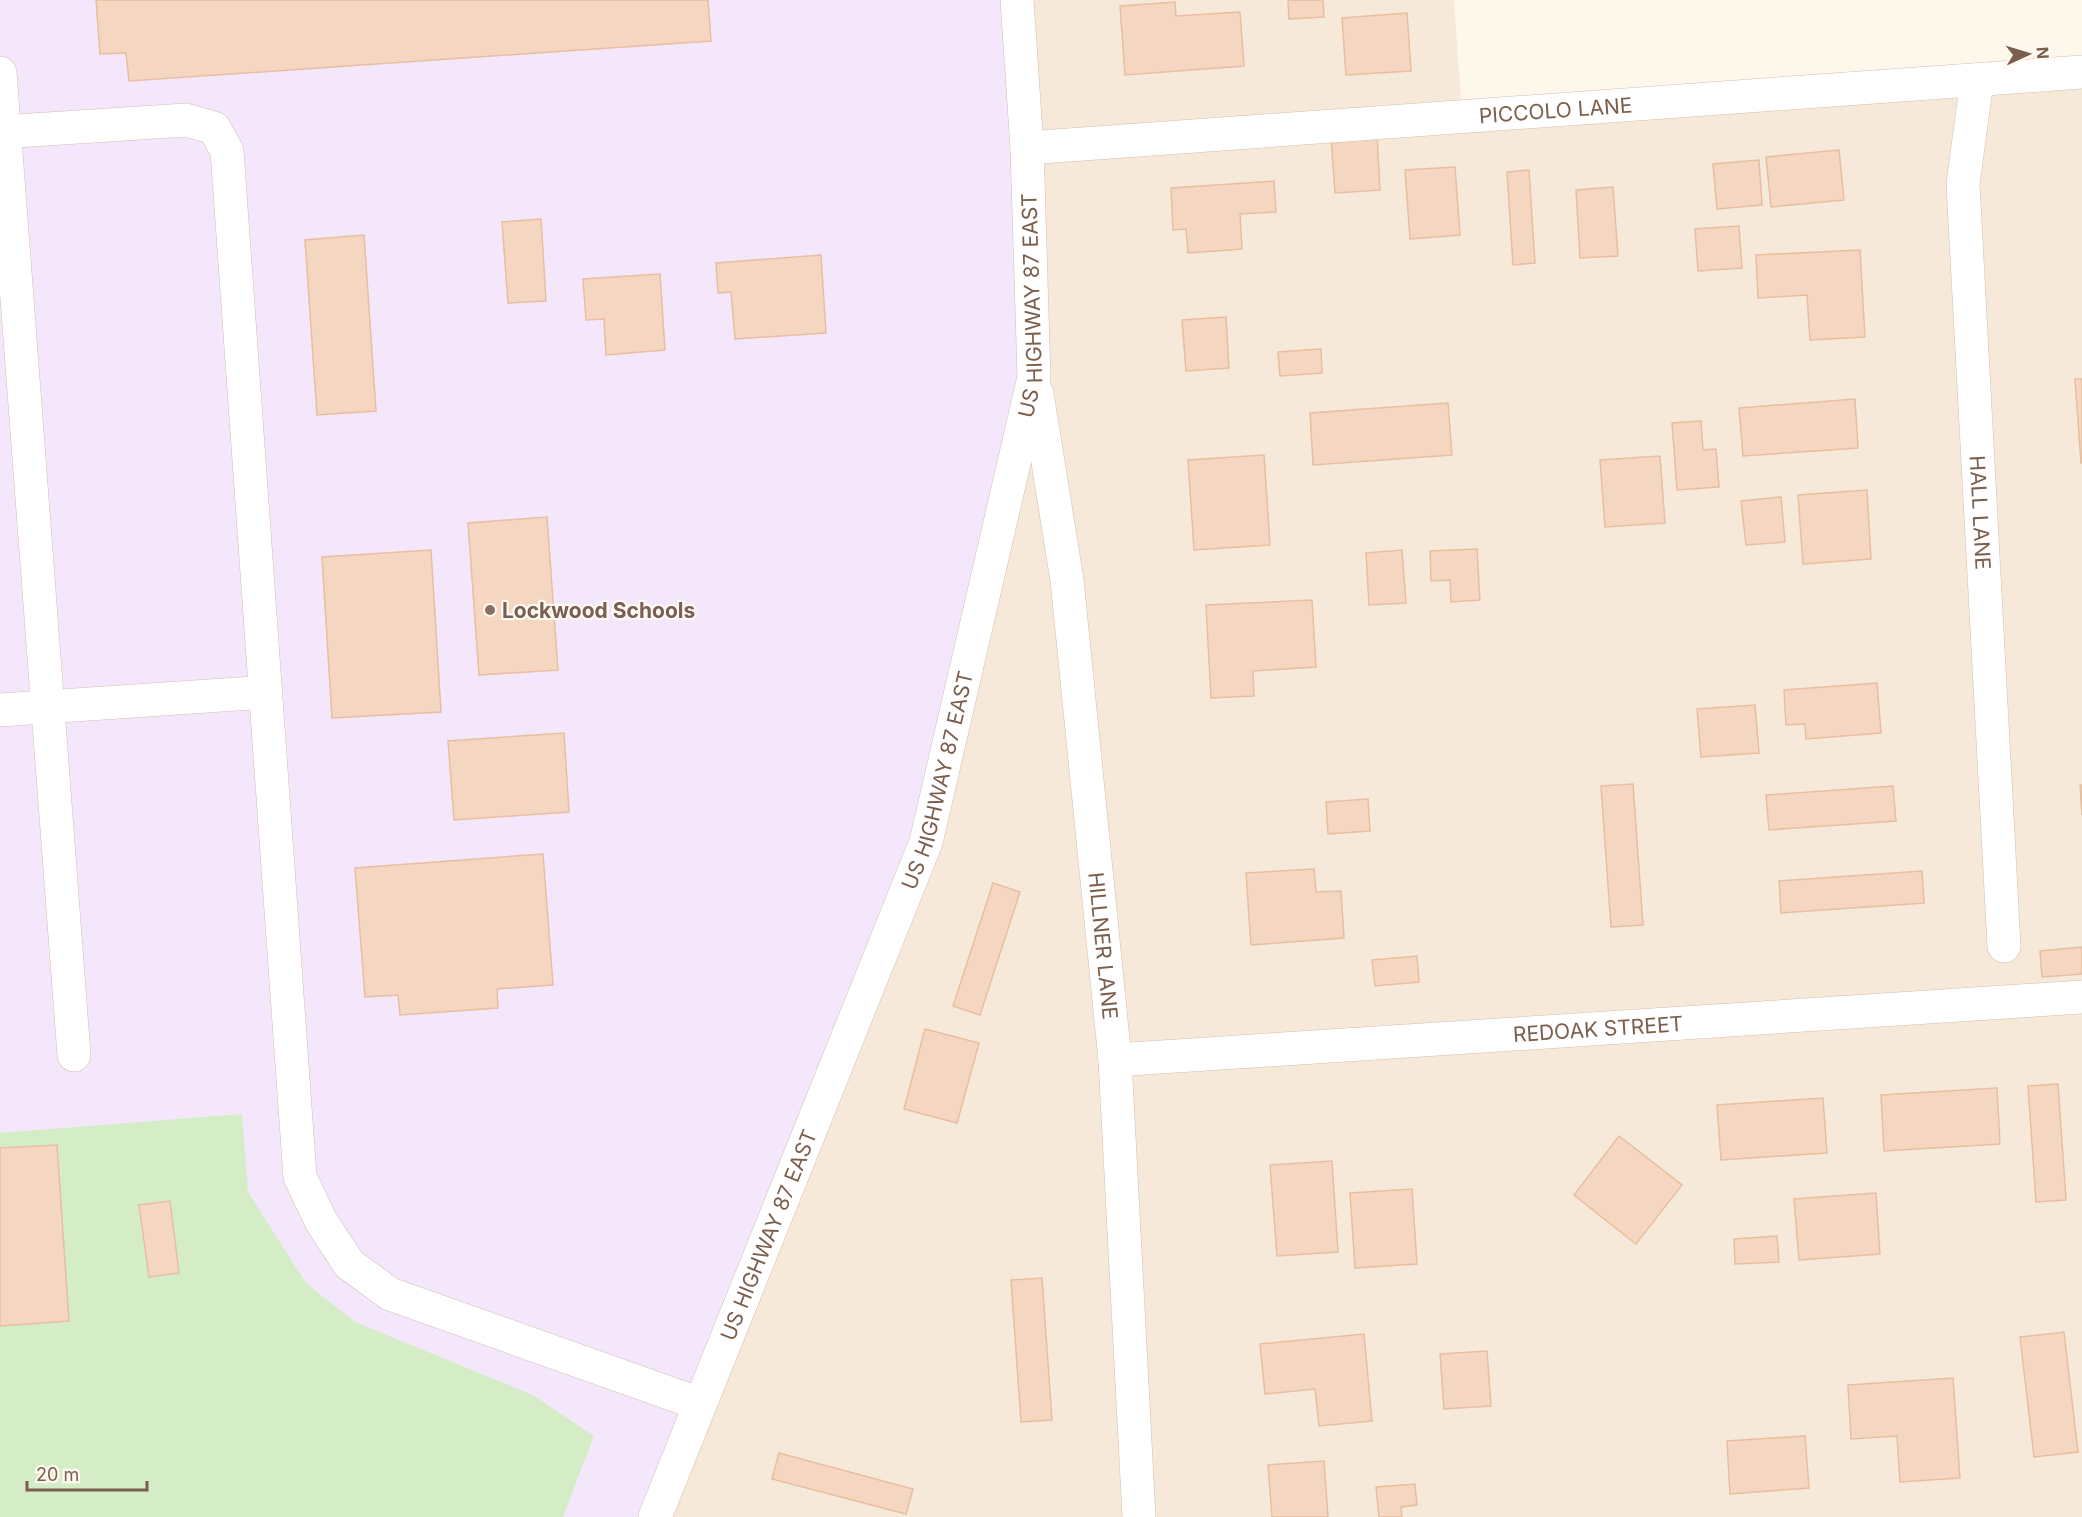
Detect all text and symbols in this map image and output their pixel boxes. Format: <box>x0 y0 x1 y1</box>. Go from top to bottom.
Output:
north arrow <box>1998 24 2058 84</box>
text: N <box>2033 46 2053 60</box>
street label: PICCOLO LANE <box>1478 92 1633 128</box>
street label: US HIGHWAY 87 EAST <box>1012 193 1047 420</box>
street label: HALL LANE <box>1965 455 1996 570</box>
place label: Lockwood Schools <box>502 598 695 623</box>
marker: Lockwood Schools <box>483 603 497 617</box>
street label: US HIGHWAY 87 EAST <box>896 668 978 893</box>
street label: HILLNER LANE <box>1084 871 1123 1021</box>
street label: REDOAK STREET <box>1512 1011 1684 1047</box>
street label: US HIGHWAY 87 EAST <box>715 1126 822 1344</box>
scale bar <box>27 1454 147 1492</box>
text: 20 m <box>36 1464 79 1485</box>

